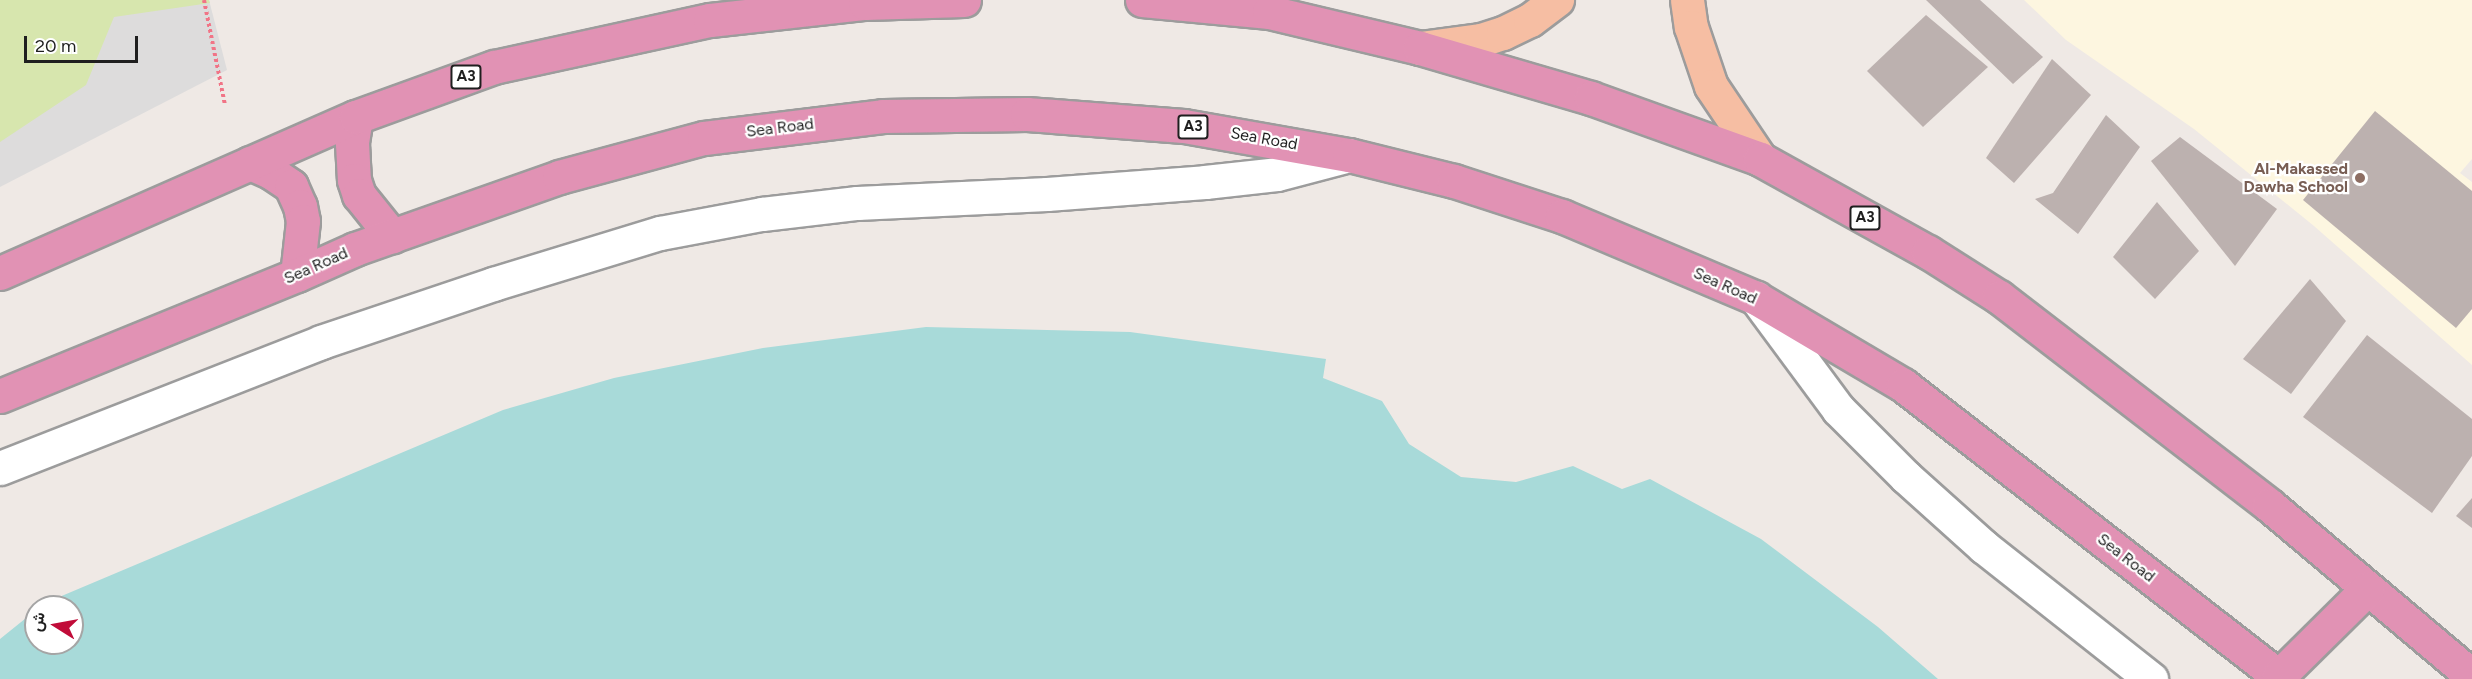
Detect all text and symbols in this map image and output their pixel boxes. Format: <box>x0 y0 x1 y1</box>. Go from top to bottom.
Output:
scale bar <box>27 24 141 62</box>
text: 20 m <box>35 35 76 57</box>
road number: A3 <box>450 65 482 89</box>
street label: Sea Road <box>745 114 815 142</box>
road number: A3 <box>1176 115 1210 139</box>
street label: Sea Road <box>1229 124 1299 154</box>
place label: Al-Makassed Dawha School <box>2244 159 2348 197</box>
marker: Al-Makassed Dawha School <box>2353 171 2367 185</box>
road number: A3 <box>1848 206 1882 230</box>
street label: Sea Road <box>281 244 351 288</box>
street label: Sea Road <box>1690 264 1760 308</box>
street label: Sea Road <box>2093 530 2159 586</box>
north arrow <box>24 595 84 655</box>
text: ش <box>27 611 49 633</box>

